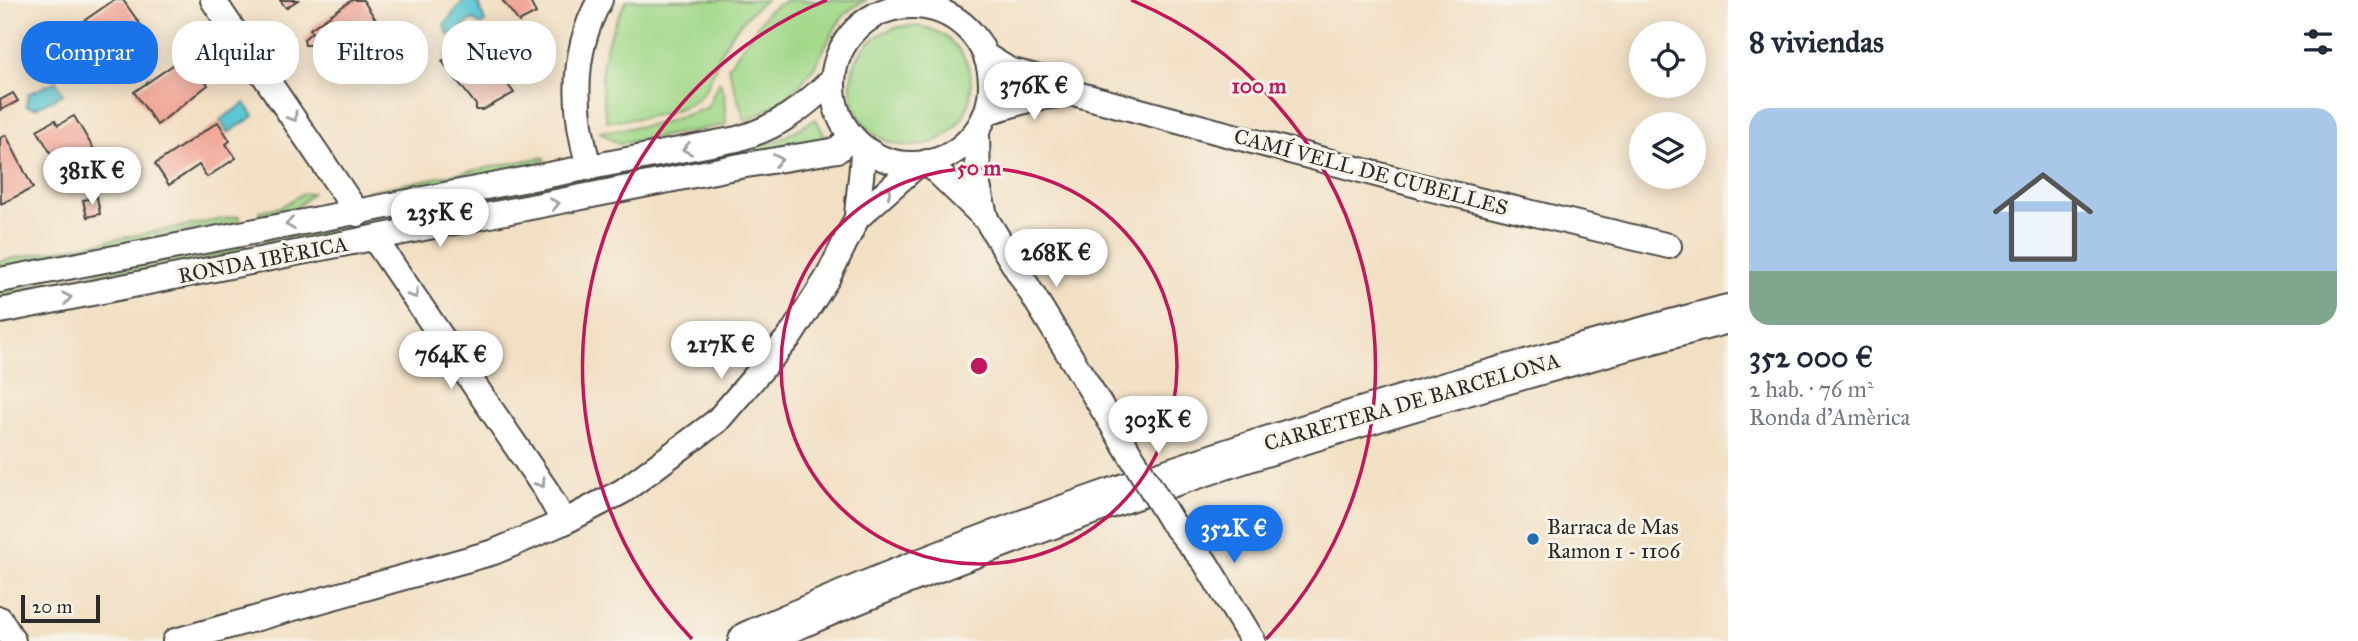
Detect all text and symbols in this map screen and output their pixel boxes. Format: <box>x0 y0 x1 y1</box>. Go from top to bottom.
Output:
chip: Comprar <box>21 21 158 84</box>
chip: Alquilar <box>172 21 299 84</box>
chip: Filtros <box>313 21 428 84</box>
chip: Nuevo <box>442 21 556 84</box>
map controls <box>1629 21 1706 189</box>
button: locate <box>1629 21 1706 98</box>
icon: filters <box>2299 23 2337 61</box>
text: 8 viviendas <box>1749 24 1884 60</box>
pin: 376K € <box>977 62 1091 122</box>
text: 376K € <box>1000 71 1068 99</box>
text: 100 m <box>1232 73 1287 99</box>
one-way arrow <box>285 109 297 122</box>
button: layers <box>1629 112 1706 189</box>
street label: CAMÍ VELL DE CUBELLES <box>1231 122 1511 221</box>
one-way arrow <box>681 140 693 155</box>
pin: 381K € <box>35 148 149 207</box>
one-way arrow <box>772 153 784 168</box>
icon: home <box>1980 154 2106 280</box>
text: 50 m <box>957 155 1001 181</box>
text: 381K € <box>59 156 125 184</box>
one-way arrow <box>879 186 892 199</box>
pin: 235K € <box>383 190 497 249</box>
one-way arrow <box>549 197 561 212</box>
text: 235K € <box>407 198 473 226</box>
one-way arrow <box>284 216 296 231</box>
street label: RONDA IBÈRICA <box>176 230 350 289</box>
pin: 268K € <box>999 230 1113 289</box>
text: 268K € <box>1021 238 1091 266</box>
one-way arrow <box>406 286 418 299</box>
one-way arrow <box>61 291 73 306</box>
pin: 217K € <box>664 322 778 381</box>
text: 217K € <box>687 330 755 358</box>
pin: 764K € <box>394 332 508 391</box>
text: 352 000 € <box>1749 339 1873 375</box>
text: 764K € <box>415 340 487 368</box>
street label: CARRETERA DE BARCELONA <box>1261 347 1563 457</box>
centre of rings <box>967 354 991 378</box>
text: 2 hab. · 76 m² <box>1749 375 1874 403</box>
pin: 303K € <box>1101 396 1215 456</box>
text: Ronda d'Amèrica <box>1749 403 1910 431</box>
text: 303K € <box>1124 405 1192 433</box>
one-way arrow <box>533 475 545 488</box>
pin: 352K € <box>1177 505 1291 565</box>
text: 352K € <box>1201 514 1267 542</box>
place label: Barraca de Mas Ramon 1 - 1106 <box>1547 514 1682 564</box>
marker: Barraca de Mas Ramon 1 - 1106 <box>1525 531 1541 547</box>
scale bar <box>21 592 100 624</box>
text: 20 m <box>32 595 73 618</box>

